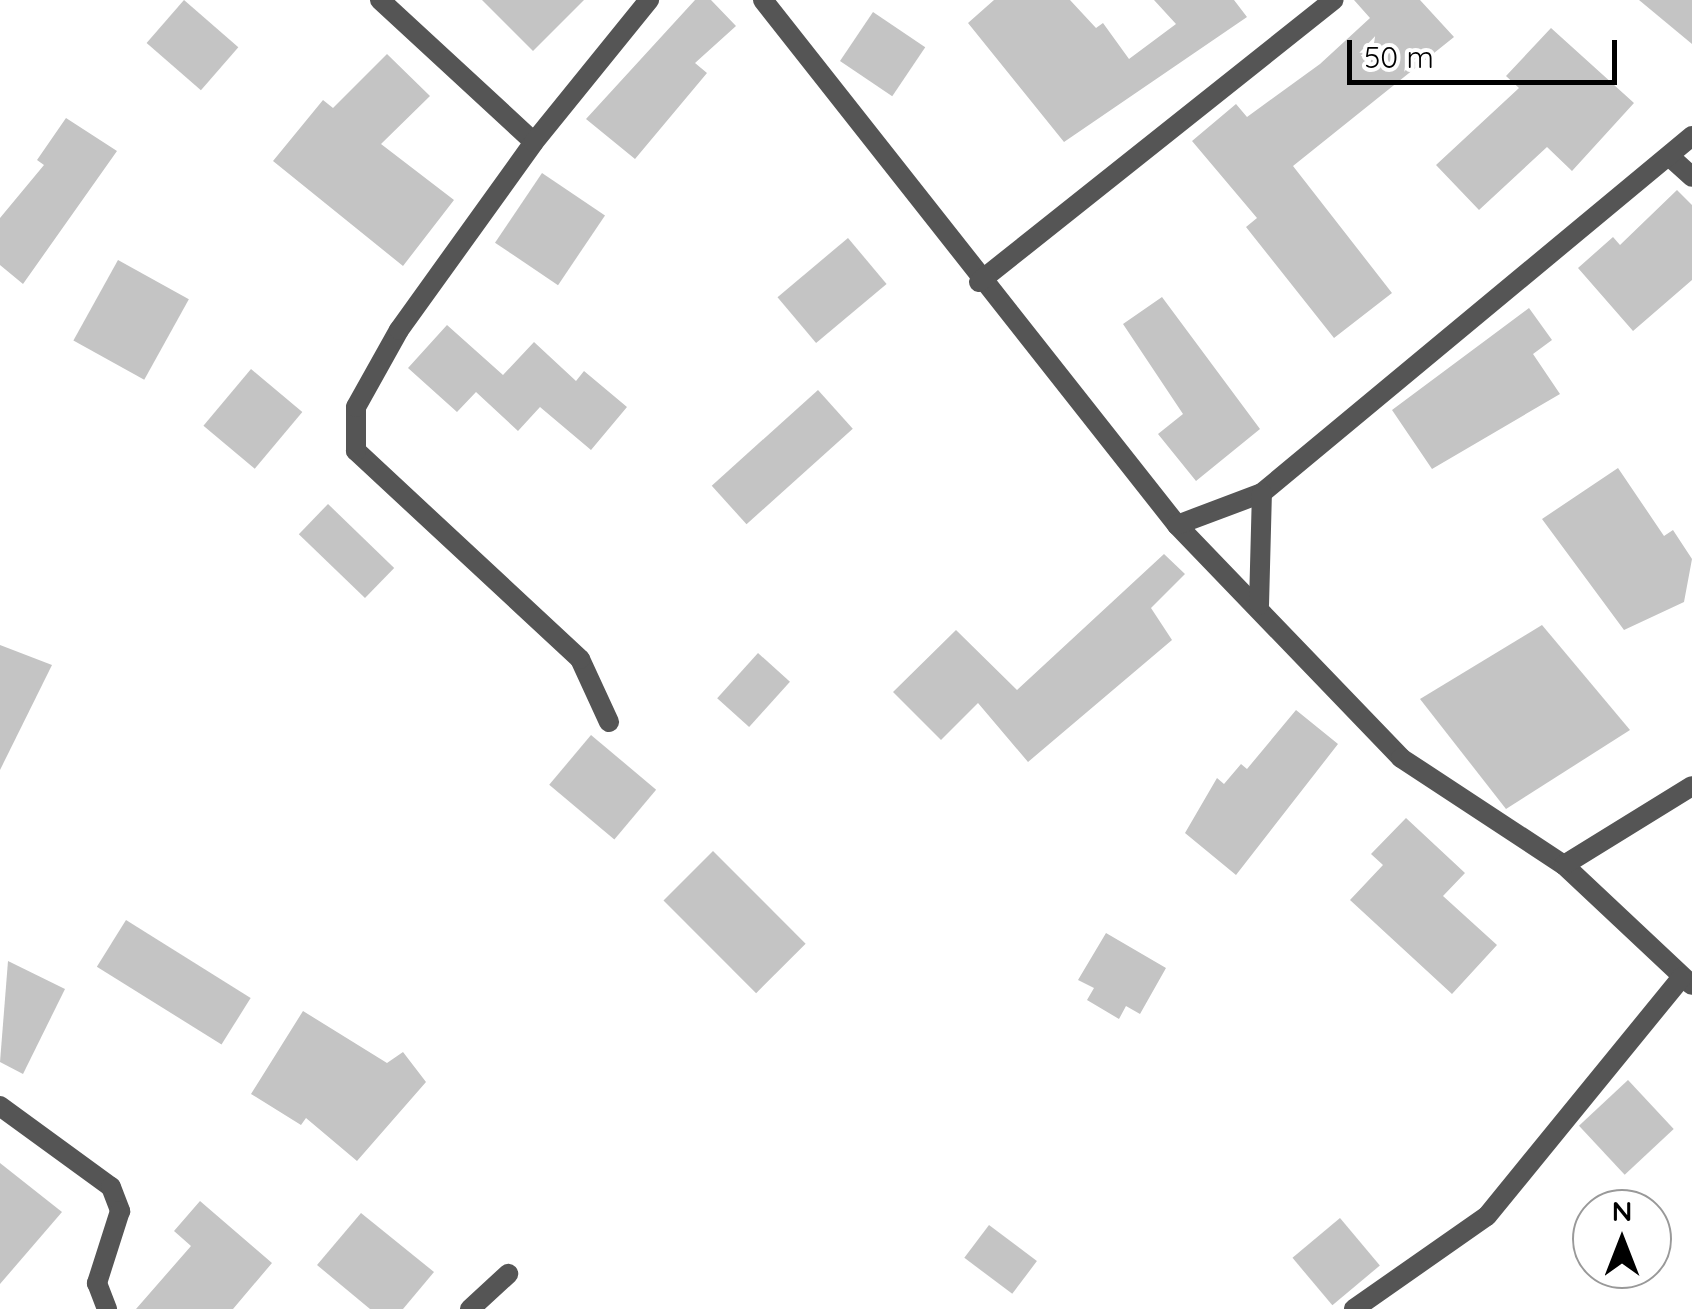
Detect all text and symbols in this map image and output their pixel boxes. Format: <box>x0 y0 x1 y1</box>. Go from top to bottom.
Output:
scale bar <box>1352 20 1622 82</box>
text: 50 m <box>1364 38 1434 76</box>
north arrow <box>1572 1189 1672 1289</box>
text: N <box>1612 1193 1632 1228</box>

